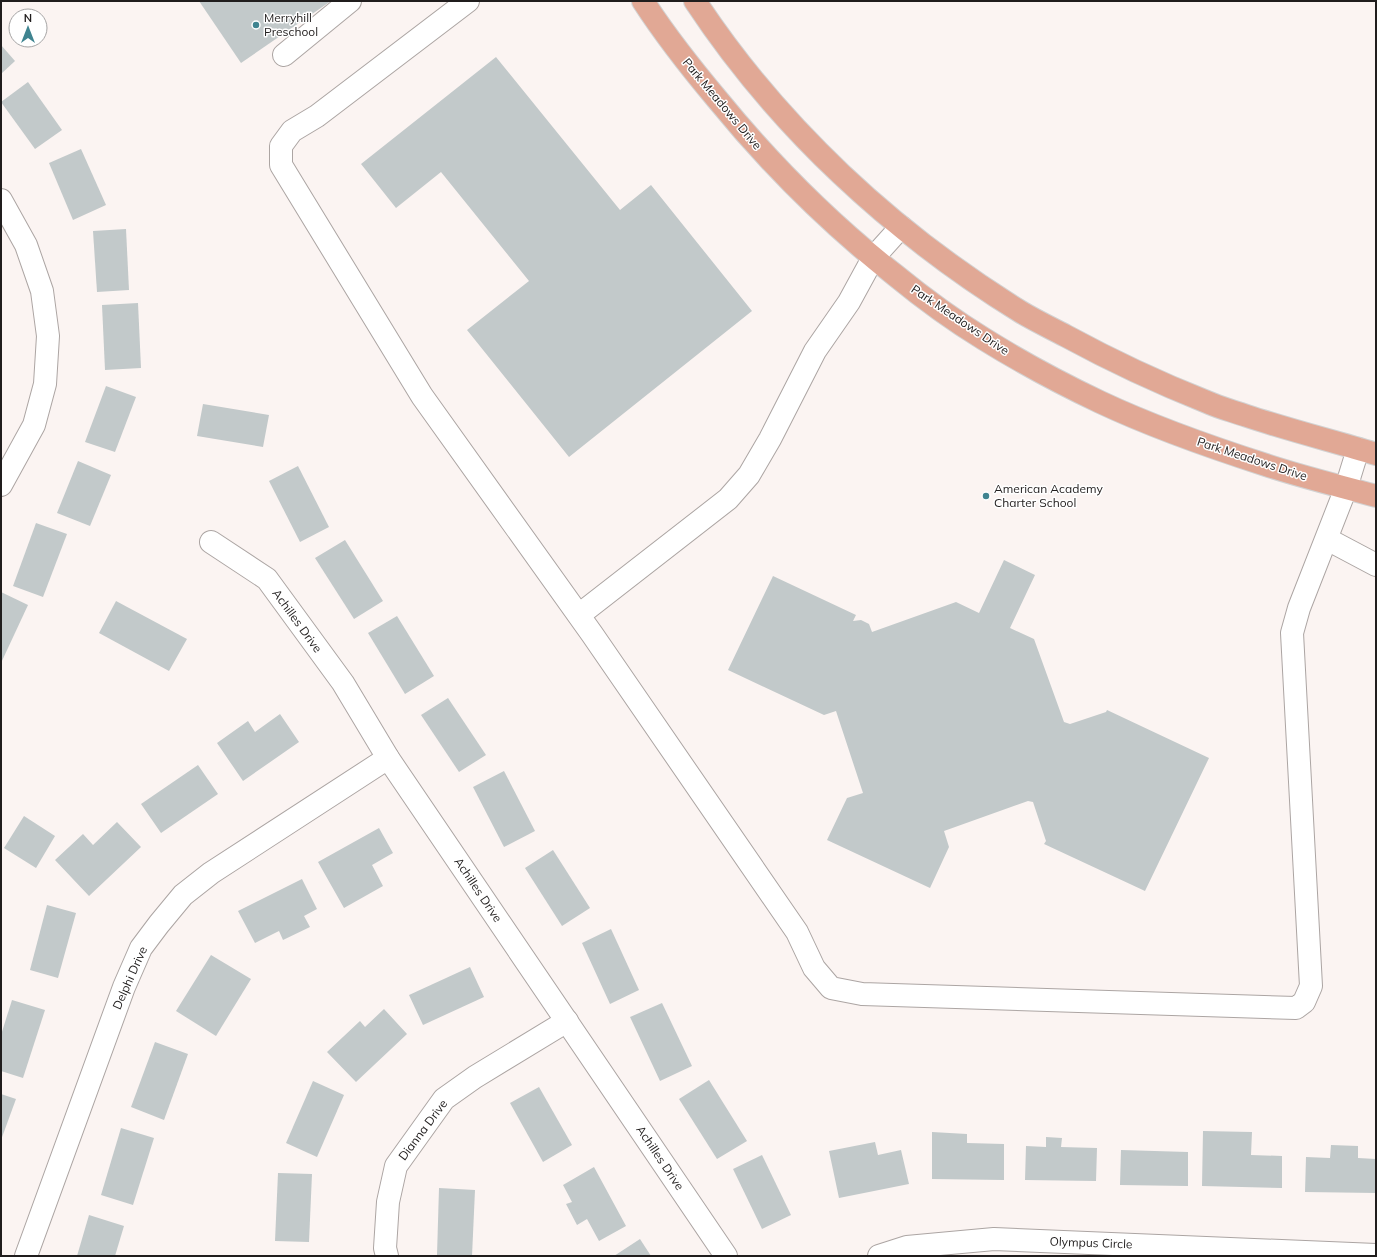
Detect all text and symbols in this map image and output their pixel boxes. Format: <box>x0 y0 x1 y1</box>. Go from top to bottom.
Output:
north arrow <box>8 8 48 48</box>
place label: Merryhill Preschool <box>264 10 318 39</box>
text: N <box>24 11 32 25</box>
marker: Merryhill Preschool <box>251 20 261 30</box>
street label: Park Meadows Drive <box>680 55 765 152</box>
street label: Park Meadows Drive <box>909 281 1012 358</box>
street label: Park Meadows Drive <box>1195 434 1309 483</box>
place label: American Academy Charter School <box>994 481 1103 510</box>
marker: American Academy Charter School <box>981 491 991 501</box>
street label: Achilles Drive <box>269 586 325 655</box>
street label: Achilles Drive <box>451 854 506 925</box>
street label: Delphi Drive <box>109 944 150 1012</box>
street label: Dianna Drive <box>395 1096 450 1163</box>
street label: Achilles Drive <box>633 1122 688 1193</box>
street label: Olympus Circle <box>1049 1234 1133 1251</box>

